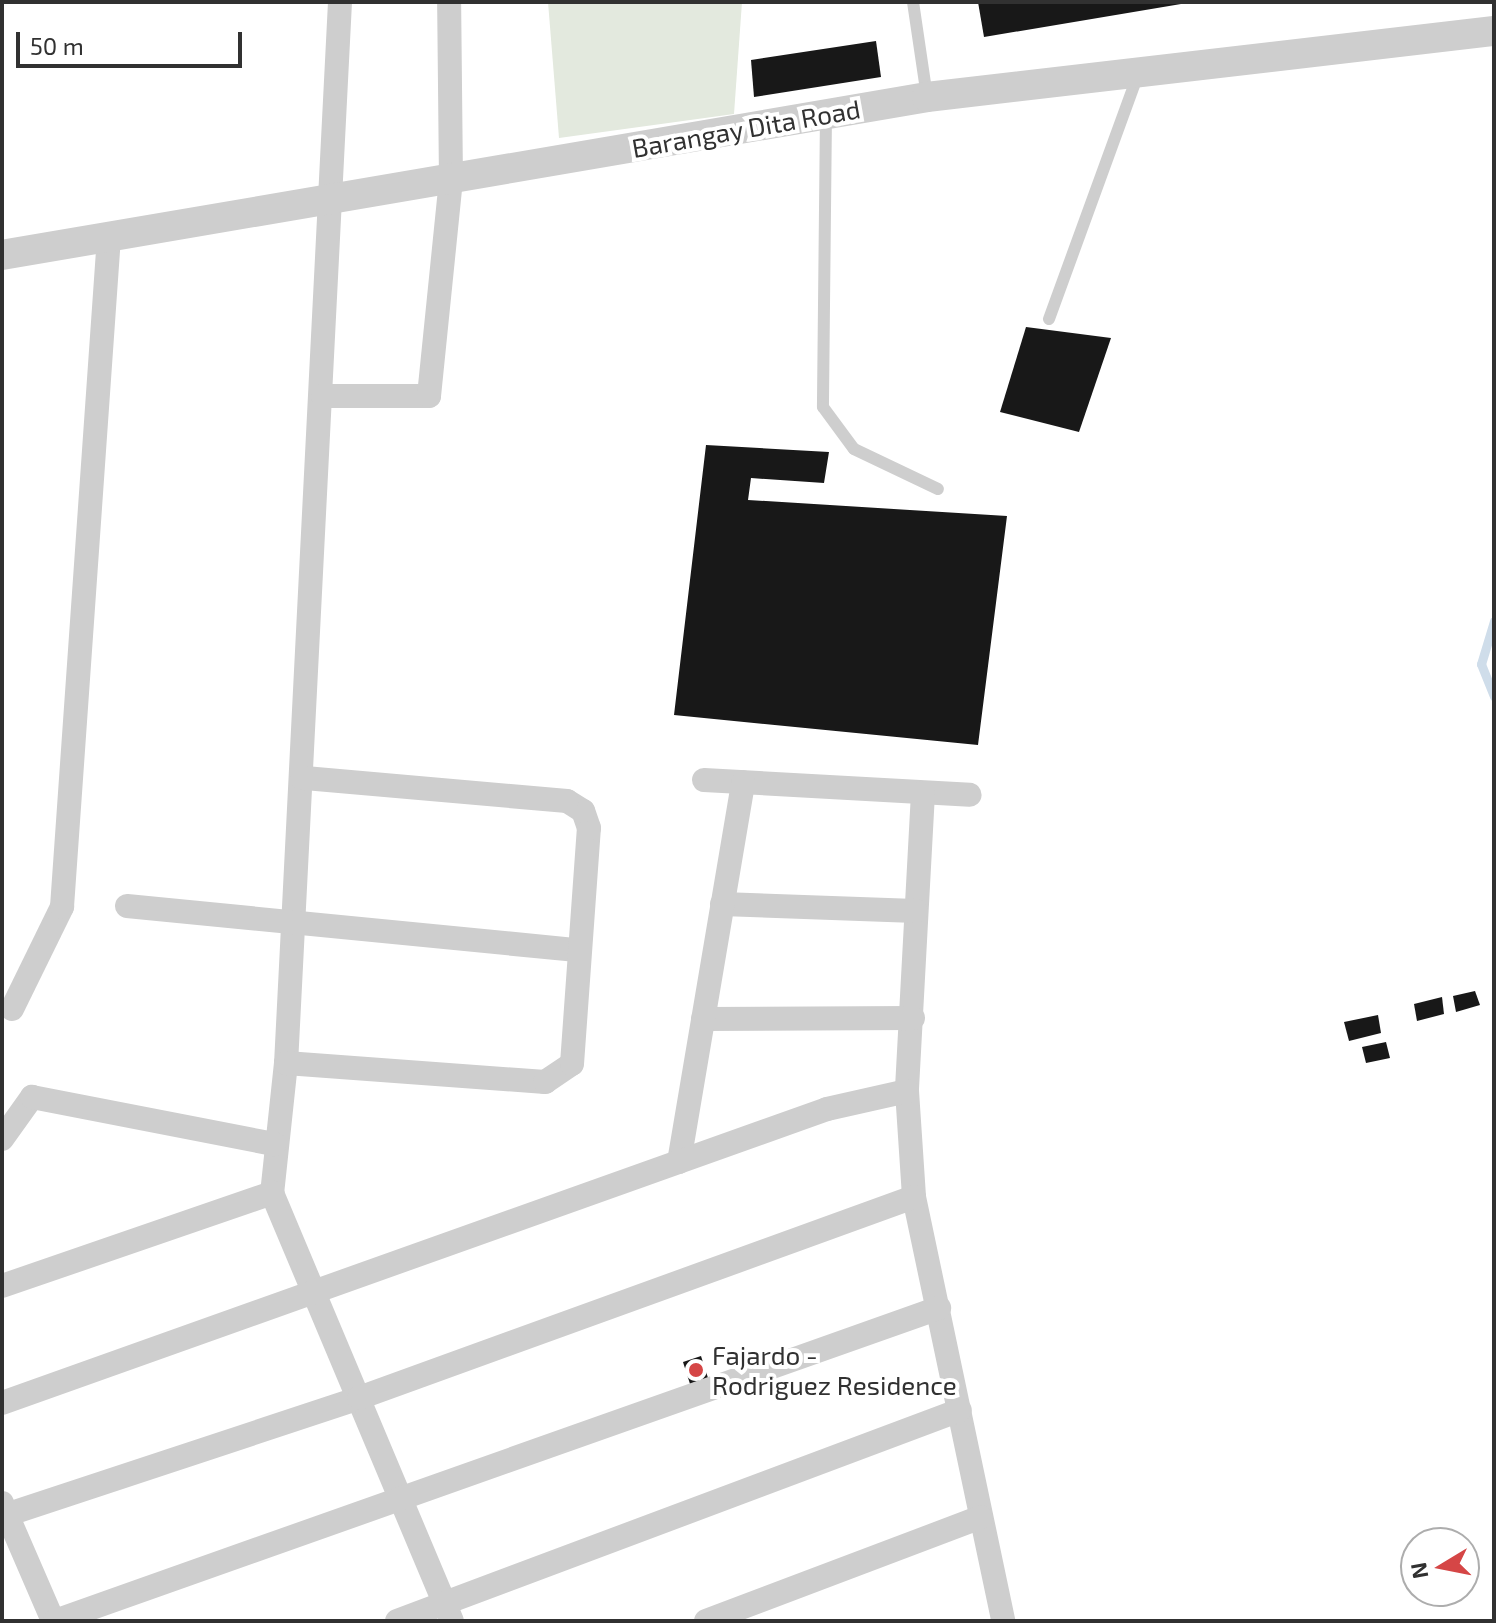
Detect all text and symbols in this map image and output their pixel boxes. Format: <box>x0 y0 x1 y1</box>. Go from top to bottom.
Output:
scale bar <box>20 16 246 66</box>
text: 50 m <box>30 31 84 60</box>
street label: Barangay Dita Road <box>629 92 863 164</box>
place label: Fajardo - Rodriguez Residence <box>712 1339 957 1400</box>
marker: Fajardo - Rodriguez Residence <box>687 1361 705 1379</box>
north arrow <box>1400 1527 1480 1607</box>
text: N <box>1404 1561 1433 1581</box>

